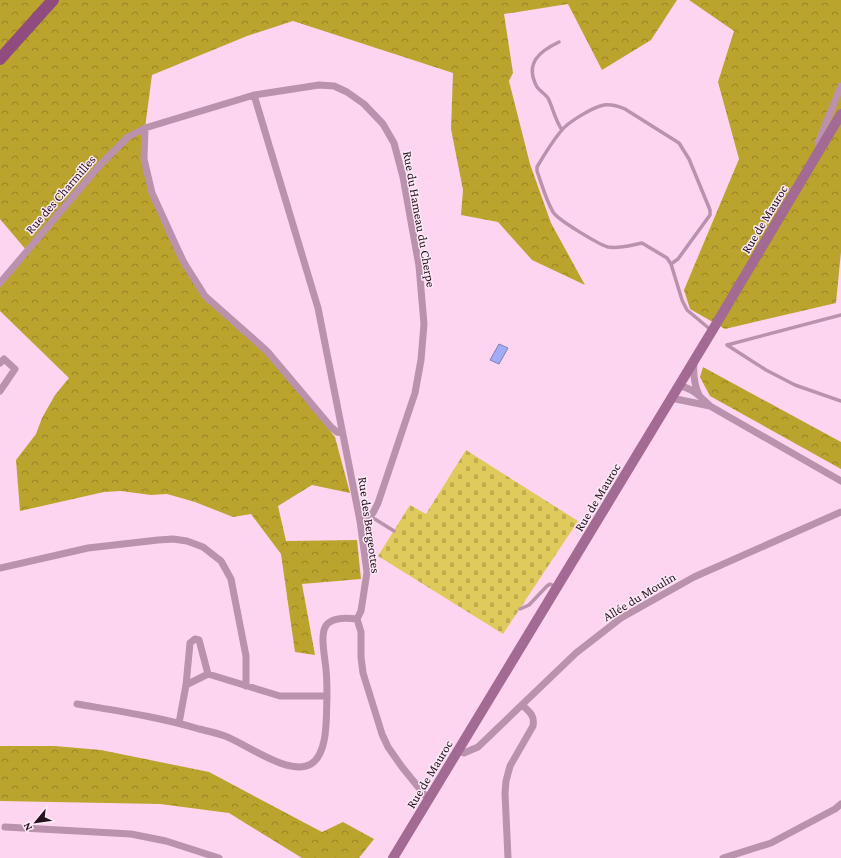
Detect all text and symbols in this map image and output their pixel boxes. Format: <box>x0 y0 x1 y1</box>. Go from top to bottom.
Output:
street label: Rue du Hameau du Cherpe <box>400 150 439 289</box>
street label: Rue des Charmilles <box>22 152 99 237</box>
street label: Rue de Mauroc <box>738 182 791 256</box>
street label: Rue de Mauroc <box>571 460 624 534</box>
street label: Rue des Bergeottes <box>355 476 384 574</box>
street label: Allée du Moulin <box>600 569 678 624</box>
street label: Rue de Mauroc <box>403 737 456 811</box>
north arrow <box>16 802 56 842</box>
text: N <box>20 820 34 833</box>

